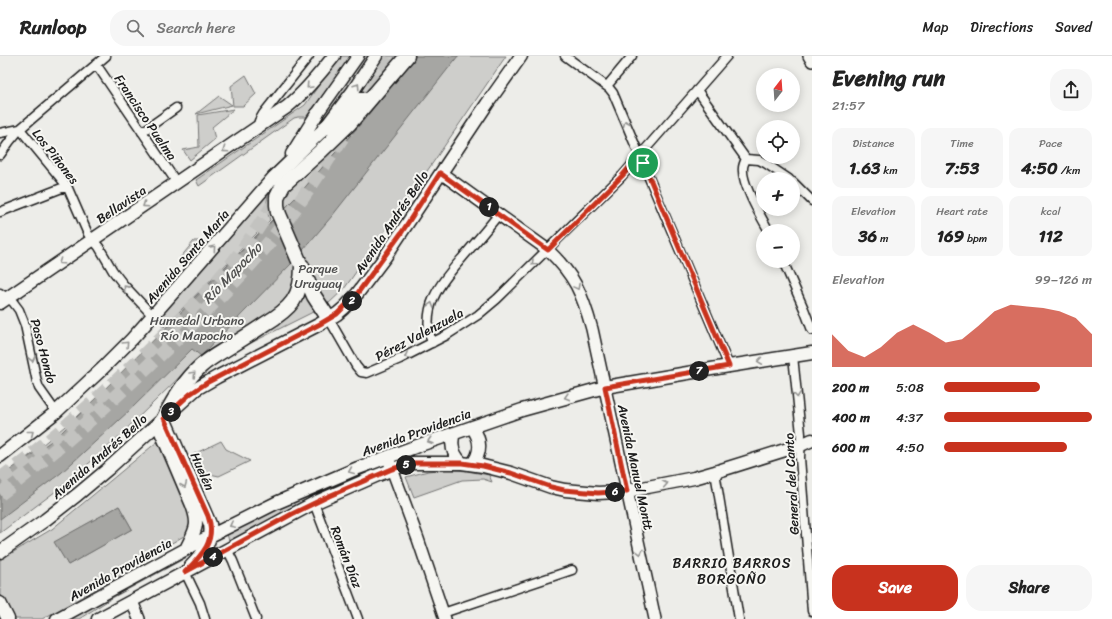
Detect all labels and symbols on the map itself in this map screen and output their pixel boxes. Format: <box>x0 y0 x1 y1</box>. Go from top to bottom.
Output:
north arrow <box>756 68 800 112</box>
street label: Francisco Puelma <box>108 69 183 166</box>
one-way arrow <box>306 81 314 89</box>
one-way arrow <box>352 83 360 90</box>
one-way arrow <box>623 120 631 128</box>
street label: Los Piñones <box>26 123 85 190</box>
one-way arrow <box>222 145 229 153</box>
pin <box>626 146 660 180</box>
street label: Avenida Andrés Bello <box>347 165 435 280</box>
street label: Bellavista <box>91 179 152 230</box>
pin: 1 <box>479 197 499 217</box>
one-way arrow <box>142 200 149 207</box>
street label: Avenida Santa María <box>139 204 235 310</box>
water label: Río Mapocho <box>196 235 270 310</box>
one-way arrow <box>209 245 216 252</box>
one-way arrow <box>58 257 65 264</box>
park label: Parque Uruguay <box>294 257 342 295</box>
one-way arrow <box>531 258 539 266</box>
one-way arrow <box>572 282 580 290</box>
one-way arrow <box>124 285 131 293</box>
pin: 2 <box>342 291 362 311</box>
street label: Pérez Valenzuela <box>371 301 468 367</box>
one-way arrow <box>426 302 435 309</box>
park label: Humedal Urbano Río Mapocho <box>150 309 245 347</box>
street label: Paso Hondo <box>24 316 63 387</box>
one-way arrow <box>121 341 129 349</box>
one-way arrow <box>404 351 412 358</box>
one-way arrow <box>27 355 36 362</box>
one-way arrow <box>756 356 763 365</box>
pin: 7 <box>689 361 709 381</box>
one-way arrow <box>189 371 196 379</box>
one-way arrow <box>564 392 571 401</box>
one-way arrow <box>792 392 801 398</box>
street label: Avenida Manuel Montt <box>611 401 660 532</box>
pin: 3 <box>161 402 181 422</box>
street label: Avenida Providencia <box>357 402 474 463</box>
street label: Avenida Andrés Bello <box>45 408 153 505</box>
one-way arrow <box>26 430 33 437</box>
street label: General del Canto <box>777 432 806 535</box>
one-way arrow <box>427 436 434 445</box>
street label: Huelén <box>184 448 221 494</box>
pin: 5 <box>396 455 416 475</box>
one-way arrow <box>347 466 355 474</box>
one-way arrow <box>662 480 668 488</box>
one-way arrow <box>179 481 187 489</box>
pin: 6 <box>605 482 625 502</box>
one-way arrow <box>229 520 237 528</box>
street label: Román Díaz <box>324 522 369 593</box>
street label: Avenida Providencia <box>64 531 176 608</box>
pin: 4 <box>203 547 223 567</box>
one-way arrow <box>636 548 644 555</box>
district label: BARRIO BARROS BORGOÑO <box>672 551 792 592</box>

